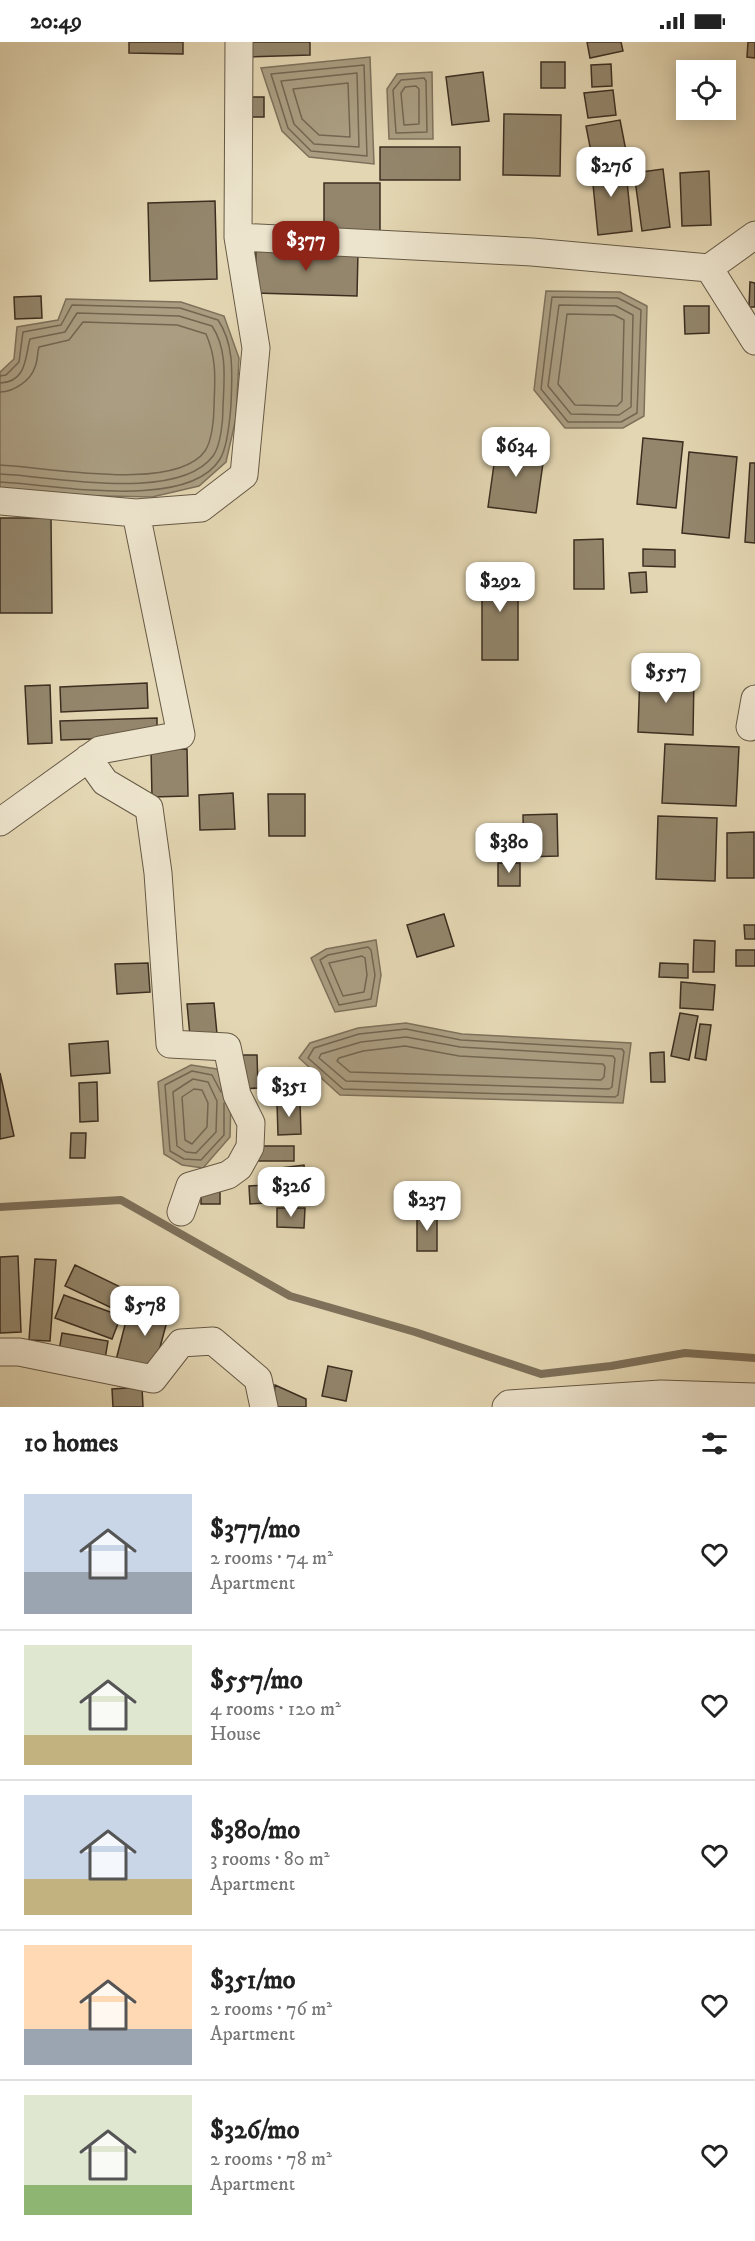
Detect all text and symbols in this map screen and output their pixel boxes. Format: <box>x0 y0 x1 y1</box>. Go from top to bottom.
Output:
text: 20:49 <box>30 8 82 35</box>
map controls <box>676 60 736 120</box>
button: locate <box>676 60 736 120</box>
pin: $276 <box>575 147 647 198</box>
text: $276 <box>590 154 632 179</box>
pin: $377 <box>270 221 342 272</box>
text: $377 <box>286 228 326 253</box>
pin: $634 <box>480 427 552 478</box>
text: $634 <box>496 434 536 459</box>
pin: $292 <box>464 562 536 613</box>
text: $292 <box>480 569 520 594</box>
pin: $557 <box>630 653 702 704</box>
text: $557 <box>645 660 687 685</box>
pin: $380 <box>473 823 545 874</box>
text: $380 <box>489 830 529 855</box>
pin: $351 <box>253 1067 325 1118</box>
text: $351 <box>271 1074 307 1099</box>
pin: $326 <box>255 1167 327 1218</box>
text: $326 <box>272 1174 310 1199</box>
pin: $237 <box>391 1181 463 1232</box>
text: $237 <box>408 1188 446 1213</box>
pin: $578 <box>109 1286 181 1337</box>
text: $578 <box>124 1293 166 1318</box>
text: 10 homes <box>24 1427 118 1460</box>
icon: filters <box>698 1427 731 1460</box>
text: $377/mo <box>210 1513 300 1546</box>
icon: home <box>72 1518 144 1590</box>
icon: heart <box>698 1538 731 1571</box>
text: 2 rooms · 74 m² <box>210 1546 333 1571</box>
text: Apartment <box>210 1571 295 1596</box>
text: $557/mo <box>210 1664 303 1697</box>
icon: home <box>72 1669 144 1741</box>
icon: heart <box>698 1689 731 1722</box>
text: 4 rooms · 120 m² <box>210 1697 341 1722</box>
text: House <box>210 1722 261 1747</box>
text: $380/mo <box>210 1814 300 1847</box>
icon: home <box>72 1819 144 1891</box>
icon: heart <box>698 1839 731 1872</box>
text: 3 rooms · 80 m² <box>210 1847 330 1872</box>
text: Apartment <box>210 1872 295 1897</box>
text: $351/mo <box>210 1964 296 1997</box>
icon: home <box>72 1969 144 2041</box>
icon: heart <box>698 1989 731 2022</box>
text: 2 rooms · 76 m² <box>210 1997 332 2022</box>
text: Apartment <box>210 2022 295 2047</box>
text: $326/mo <box>210 2114 299 2147</box>
icon: home <box>72 2119 144 2191</box>
icon: heart <box>698 2139 731 2172</box>
text: 2 rooms · 78 m² <box>210 2147 332 2172</box>
text: Apartment <box>210 2172 295 2197</box>

